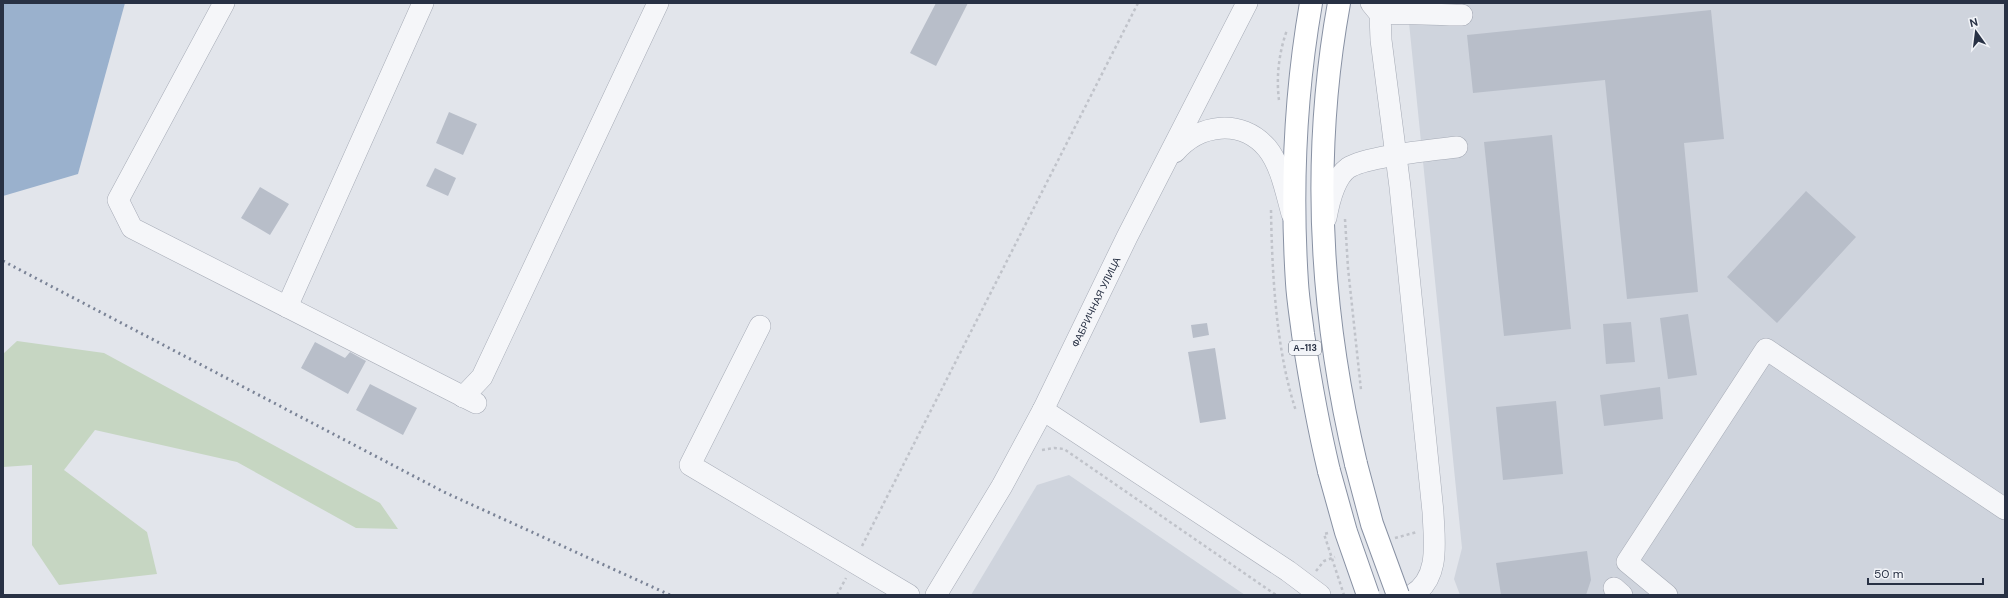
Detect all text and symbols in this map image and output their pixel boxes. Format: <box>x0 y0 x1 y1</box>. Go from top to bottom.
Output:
north arrow <box>1956 12 1996 52</box>
text: N <box>1968 15 1979 30</box>
street label: ФАБРИЧНАЯ УЛИЦА <box>1068 254 1123 349</box>
road number: А-113 <box>1289 341 1321 355</box>
scale bar <box>1868 560 1983 586</box>
text: 50 m <box>1874 566 1903 582</box>

